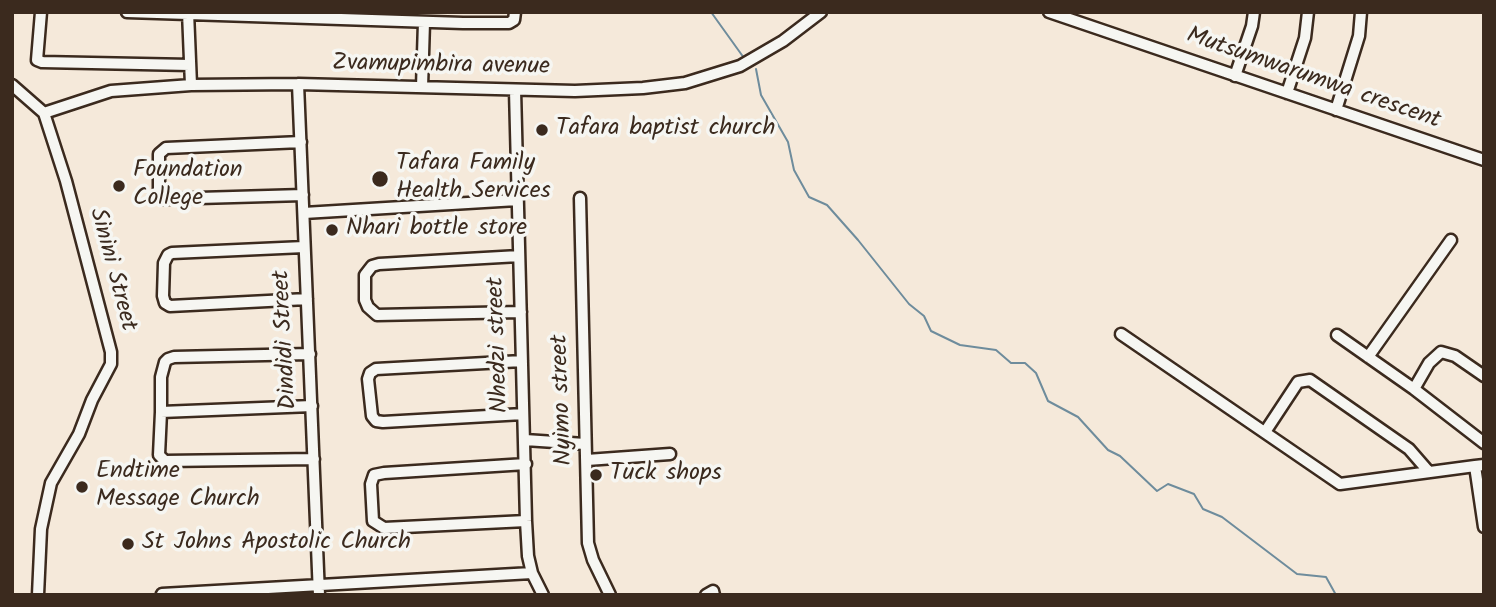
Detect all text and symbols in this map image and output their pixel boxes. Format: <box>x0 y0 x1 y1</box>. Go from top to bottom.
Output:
street label: Mutsumwarumwa crescent <box>1182 23 1444 137</box>
street label: Zvamupimbira avenue <box>332 51 550 83</box>
place label: Tafara baptist church <box>556 116 775 144</box>
marker: Tafara baptist church <box>534 122 550 138</box>
place label: Tafara Family Health Services <box>396 151 551 207</box>
place label: Foundation College <box>133 158 243 214</box>
marker: Tafara Family Health Services <box>370 169 390 189</box>
marker: Foundation College <box>111 178 127 194</box>
street label: Sinini Street <box>81 205 141 335</box>
place label: Nhari bottle store <box>346 216 527 244</box>
marker: Nhari bottle store <box>324 222 340 238</box>
street label: Dindidi Street <box>269 269 305 411</box>
street label: Nhedzi street <box>483 276 517 414</box>
street label: Nyimo street <box>547 334 581 466</box>
place label: Endtime Message Church <box>96 459 260 515</box>
place label: Tuck shops <box>610 461 722 489</box>
marker: Tuck shops <box>588 467 604 483</box>
marker: Endtime Message Church <box>74 479 90 495</box>
place label: St Johns Apostolic Church <box>142 530 411 558</box>
marker: St Johns Apostolic Church <box>120 536 136 552</box>

